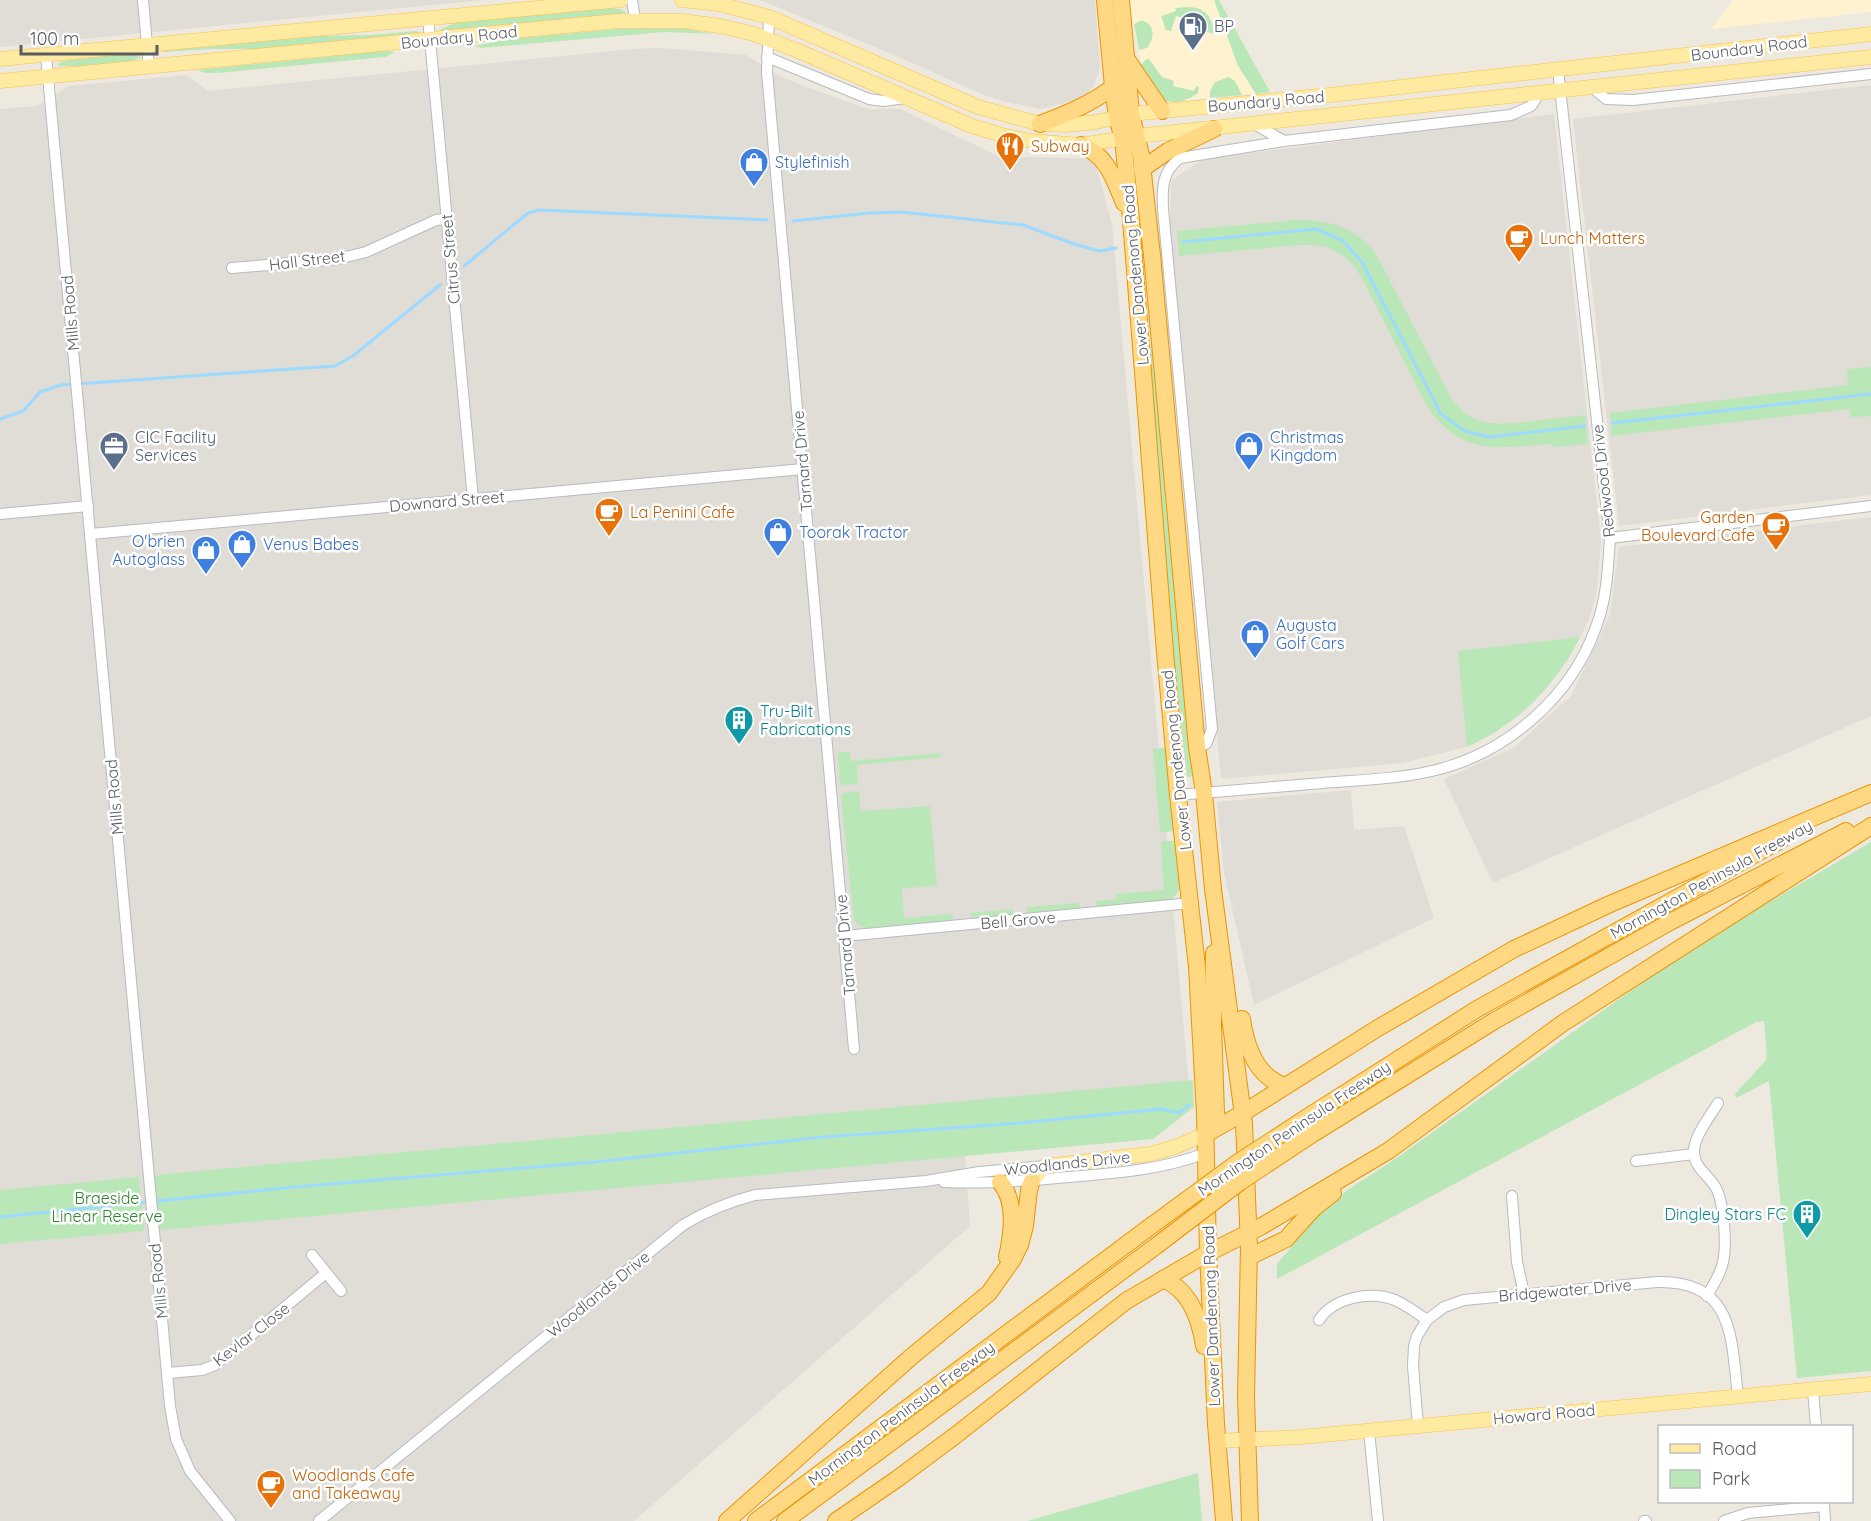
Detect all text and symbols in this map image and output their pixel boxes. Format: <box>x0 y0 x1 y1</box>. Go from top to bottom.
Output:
fuel station icon: BP <box>1177 10 1209 52</box>
place label: BP <box>1214 16 1234 36</box>
scale bar <box>21 18 158 56</box>
street label: Boundary Road <box>400 21 518 53</box>
text: 100 m <box>30 27 79 50</box>
street label: Boundary Road <box>1690 31 1808 65</box>
street label: Boundary Road <box>1207 86 1325 116</box>
restaurant icon: Subway <box>994 130 1026 172</box>
place label: Subway <box>1031 136 1090 156</box>
shop icon: Stylefinish <box>738 146 770 188</box>
place label: Stylefinish <box>775 152 850 172</box>
street label: Lower Dandenong Road <box>1117 184 1153 366</box>
street label: Citrus Street <box>436 213 464 305</box>
cafe icon: Lunch Matters <box>1503 222 1535 264</box>
place label: Lunch Matters <box>1540 228 1645 248</box>
street label: Hall Street <box>268 245 346 275</box>
street label: Mills Road <box>57 274 83 352</box>
street label: Tarnard Drive <box>788 410 816 512</box>
street label: Redwood Drive <box>1587 424 1619 538</box>
place label: CIC Facility Services <box>135 427 216 465</box>
place label: Christmas Kingdom <box>1270 427 1344 465</box>
office icon: CIC Facility Services <box>98 430 130 472</box>
shop icon: Christmas Kingdom <box>1233 430 1265 472</box>
street label: Downard Street <box>388 486 506 516</box>
cafe icon: La Penini Cafe <box>593 496 625 538</box>
place label: La Penini Cafe <box>630 502 735 522</box>
place label: Garden Boulevard Cafe <box>1641 507 1755 545</box>
cafe icon: Garden Boulevard Cafe <box>1760 510 1792 552</box>
shop icon: Toorak Tractor <box>762 516 794 558</box>
place label: Toorak Tractor <box>799 522 909 542</box>
shop icon: Venus Babes <box>226 528 258 570</box>
place label: O'brien Autoglass <box>112 531 185 569</box>
shop icon: O'brien Autoglass <box>190 534 222 576</box>
place label: Venus Babes <box>263 534 359 554</box>
place label: Augusta Golf Cars <box>1276 615 1344 653</box>
shop icon: Augusta Golf Cars <box>1239 618 1271 660</box>
street label: Lower Dandenong Road <box>1157 669 1195 851</box>
place label: Tru-Bilt Fabrications <box>760 701 851 739</box>
building icon: Tru-Bilt Fabrications <box>723 704 755 746</box>
street label: Mills Road <box>101 758 127 836</box>
street label: Mornington Peninsula Freeway <box>1606 815 1816 943</box>
street label: Tarnard Drive <box>831 894 859 996</box>
street label: Bell Grove <box>980 907 1056 933</box>
street label: Mornington Peninsula Freeway <box>1194 1056 1394 1200</box>
street label: Woodlands Drive <box>1003 1146 1131 1180</box>
park label: Braeside Linear Reserve <box>51 1188 163 1226</box>
building icon: Dingley Stars FC <box>1791 1198 1823 1240</box>
place label: Dingley Stars FC <box>1664 1204 1786 1224</box>
street label: Lower Dandenong Road <box>1198 1225 1224 1407</box>
street label: Mills Road <box>144 1242 172 1320</box>
street label: Woodlands Drive <box>542 1246 654 1342</box>
street label: Bridgewater Drive <box>1498 1274 1632 1306</box>
street label: Kevlar Close <box>209 1298 293 1370</box>
street label: Mornington Peninsula Freeway <box>804 1336 998 1490</box>
street label: Howard Road <box>1492 1400 1596 1428</box>
legend <box>1658 1425 1853 1503</box>
text: Road <box>1712 1437 1757 1460</box>
place label: Woodlands Cafe and Takeaway <box>292 1465 415 1503</box>
text: Park <box>1712 1467 1750 1490</box>
cafe icon: Woodlands Cafe and Takeaway <box>255 1468 287 1510</box>

